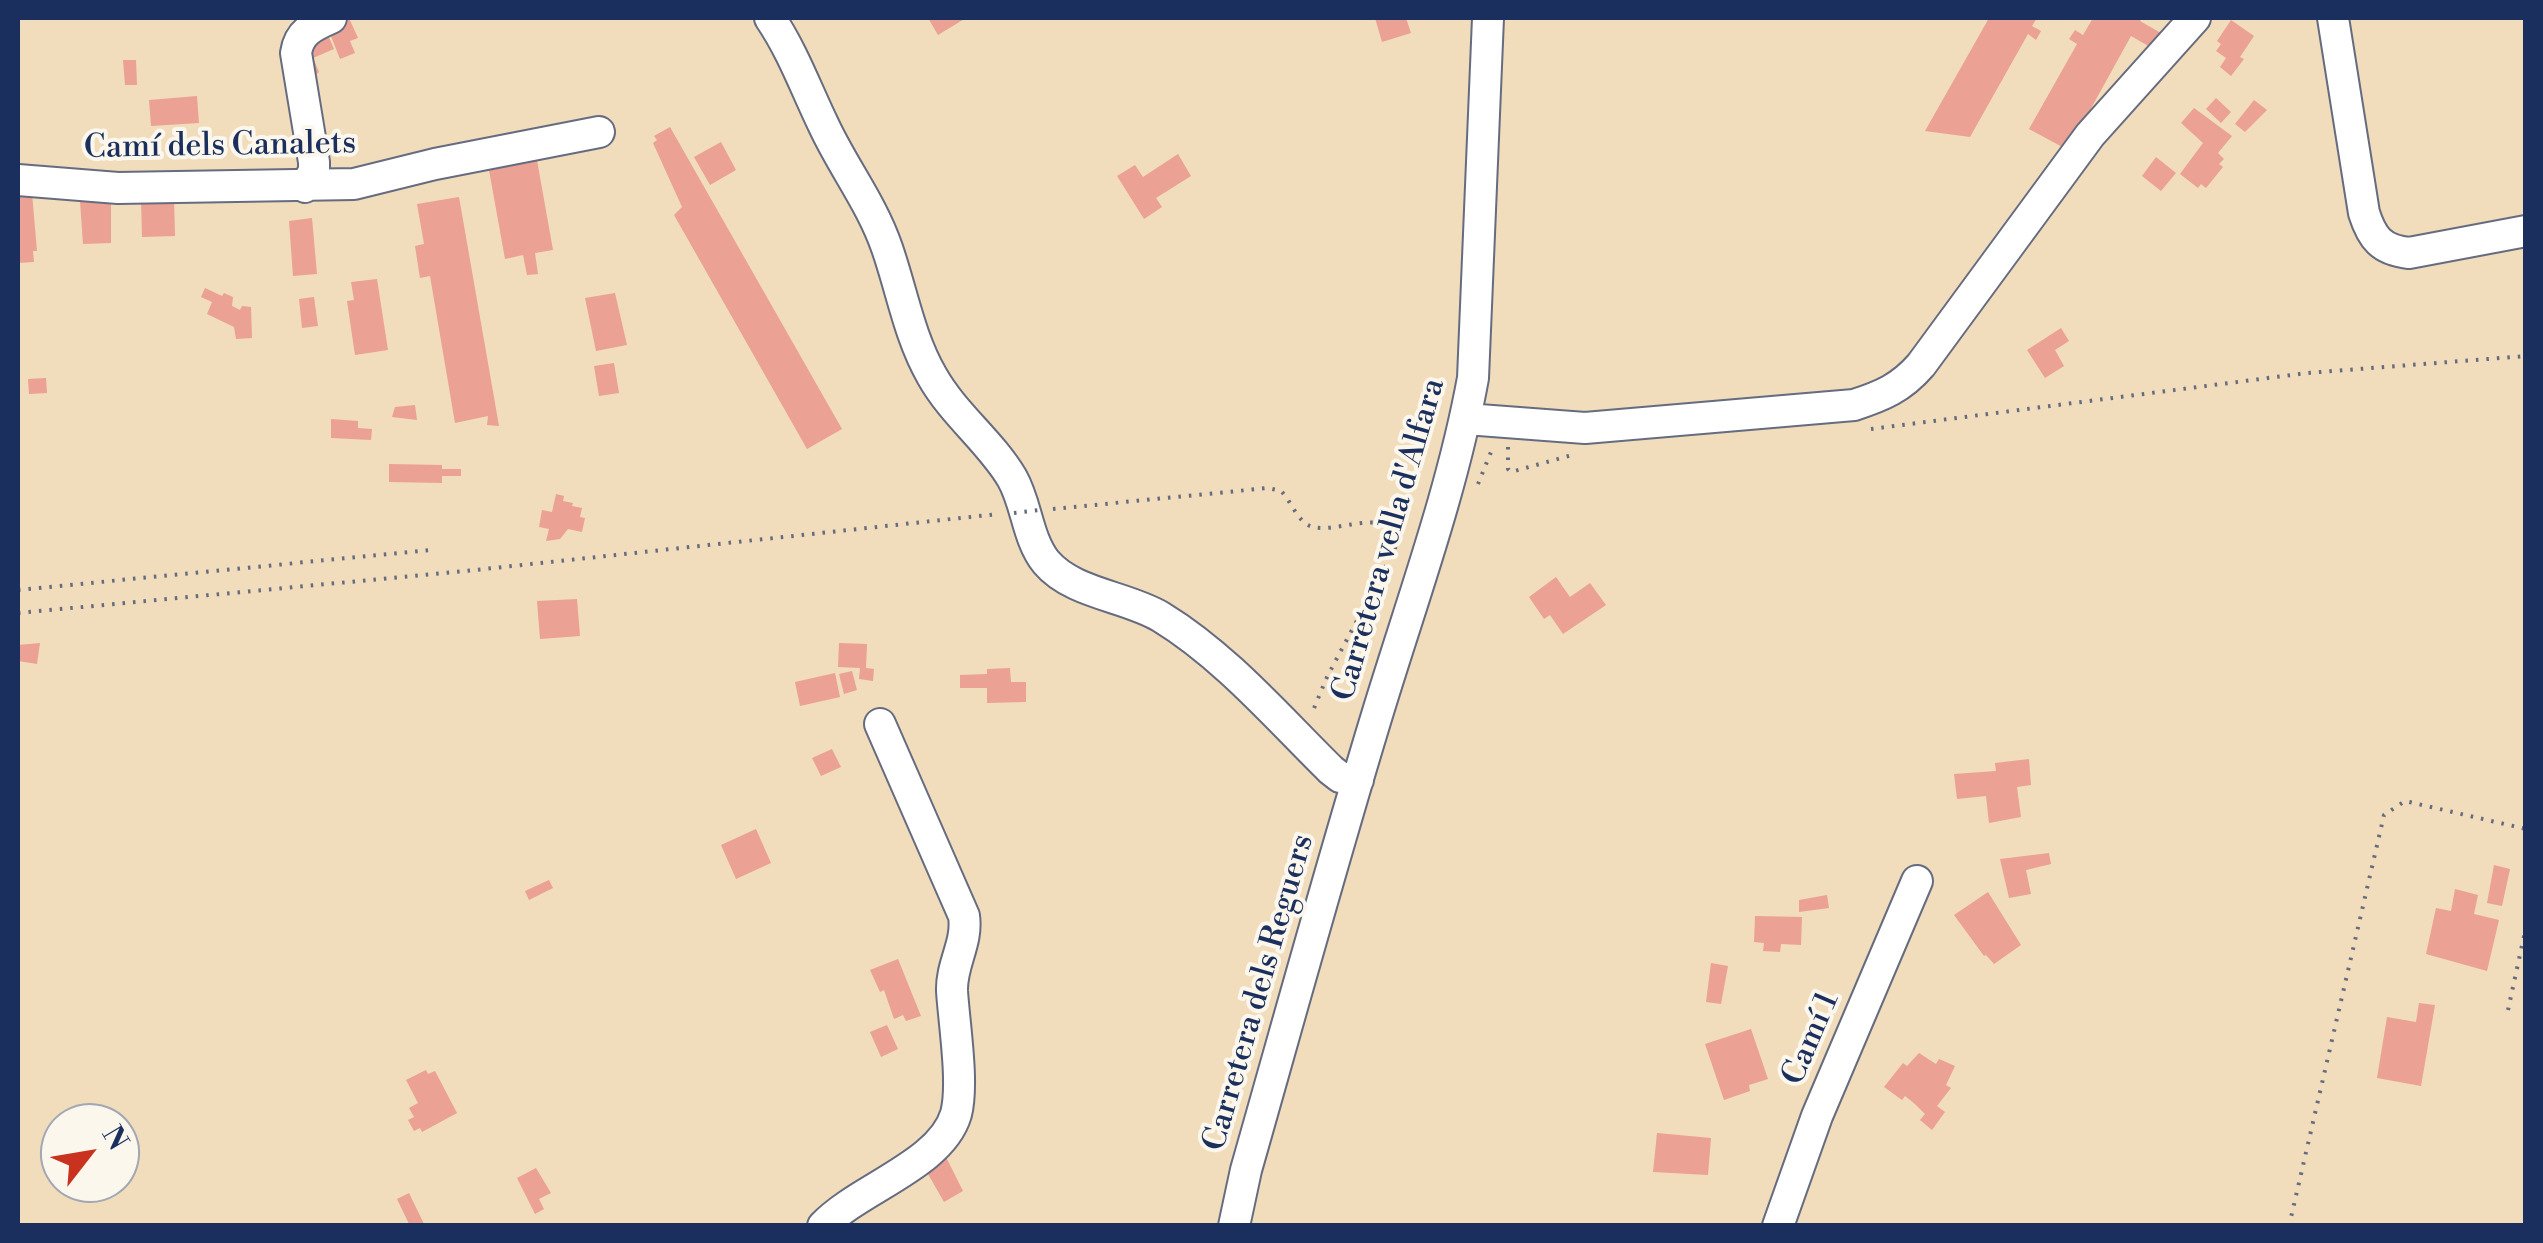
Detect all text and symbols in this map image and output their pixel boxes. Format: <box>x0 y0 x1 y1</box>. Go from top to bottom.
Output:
street label: Camí dels Canalets <box>84 125 356 169</box>
street label: Carretera vella d'Alfara <box>1326 374 1454 706</box>
street label: Carretera dels Reguers <box>1196 830 1324 1156</box>
street label: Camí 1 <box>1775 987 1849 1091</box>
north arrow <box>40 1103 140 1203</box>
text: N <box>94 1120 135 1157</box>

